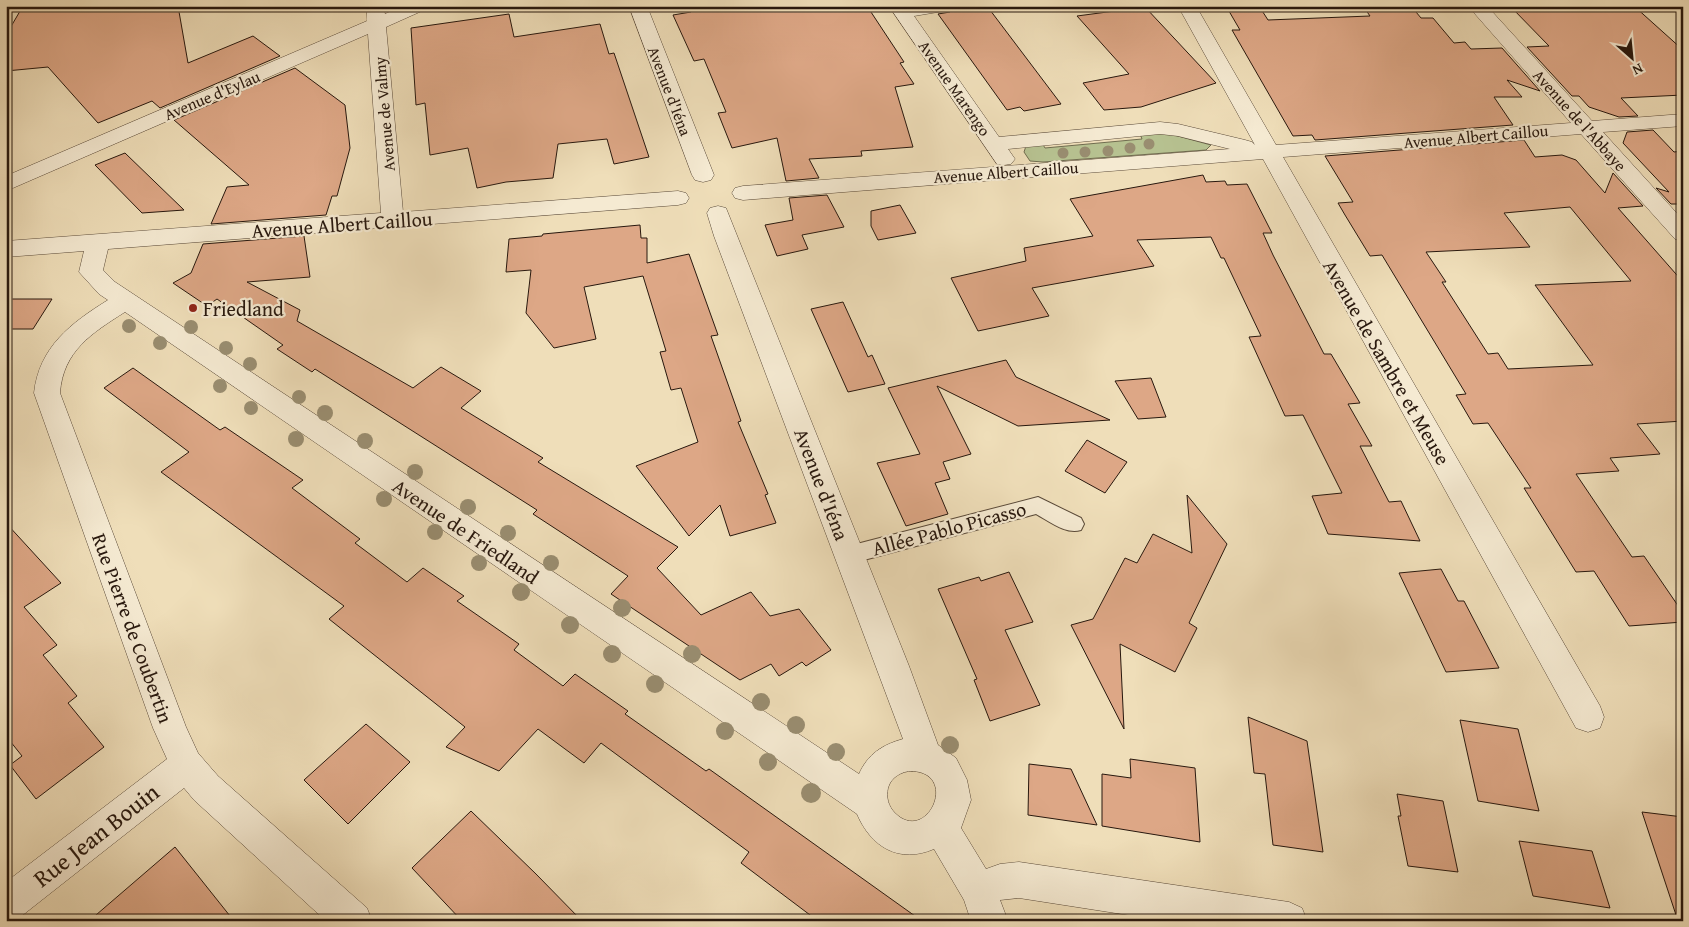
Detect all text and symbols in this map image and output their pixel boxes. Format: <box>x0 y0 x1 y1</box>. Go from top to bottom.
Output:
north arrow <box>1606 32 1656 82</box>
street label: Avenue Marengo <box>913 35 997 141</box>
street label: Avenue d'Iéna <box>642 43 698 140</box>
street label: Avenue de Valmy <box>367 56 401 172</box>
text: N <box>1629 59 1647 81</box>
street label: Avenue d'Eylau <box>160 64 264 126</box>
street label: Avenue de l'Abbaye <box>1528 64 1632 176</box>
street label: Avenue Albert Caillou <box>1403 118 1550 154</box>
street label: Avenue Albert Caillou <box>933 155 1079 189</box>
street label: Avenue Albert Caillou <box>251 203 434 245</box>
street label: Avenue de Sambre et Meuse <box>1316 254 1458 470</box>
place label: Friedland <box>203 294 284 323</box>
marker: Friedland <box>187 302 199 314</box>
street label: Avenue d'Iéna <box>787 424 857 545</box>
street label: Avenue de Friedland <box>387 471 545 591</box>
street label: Allée Pablo Picasso <box>869 494 1029 562</box>
street label: Rue Pierre de Coubertin <box>85 529 181 727</box>
street label: Rue Jean Bouin <box>26 774 167 895</box>

